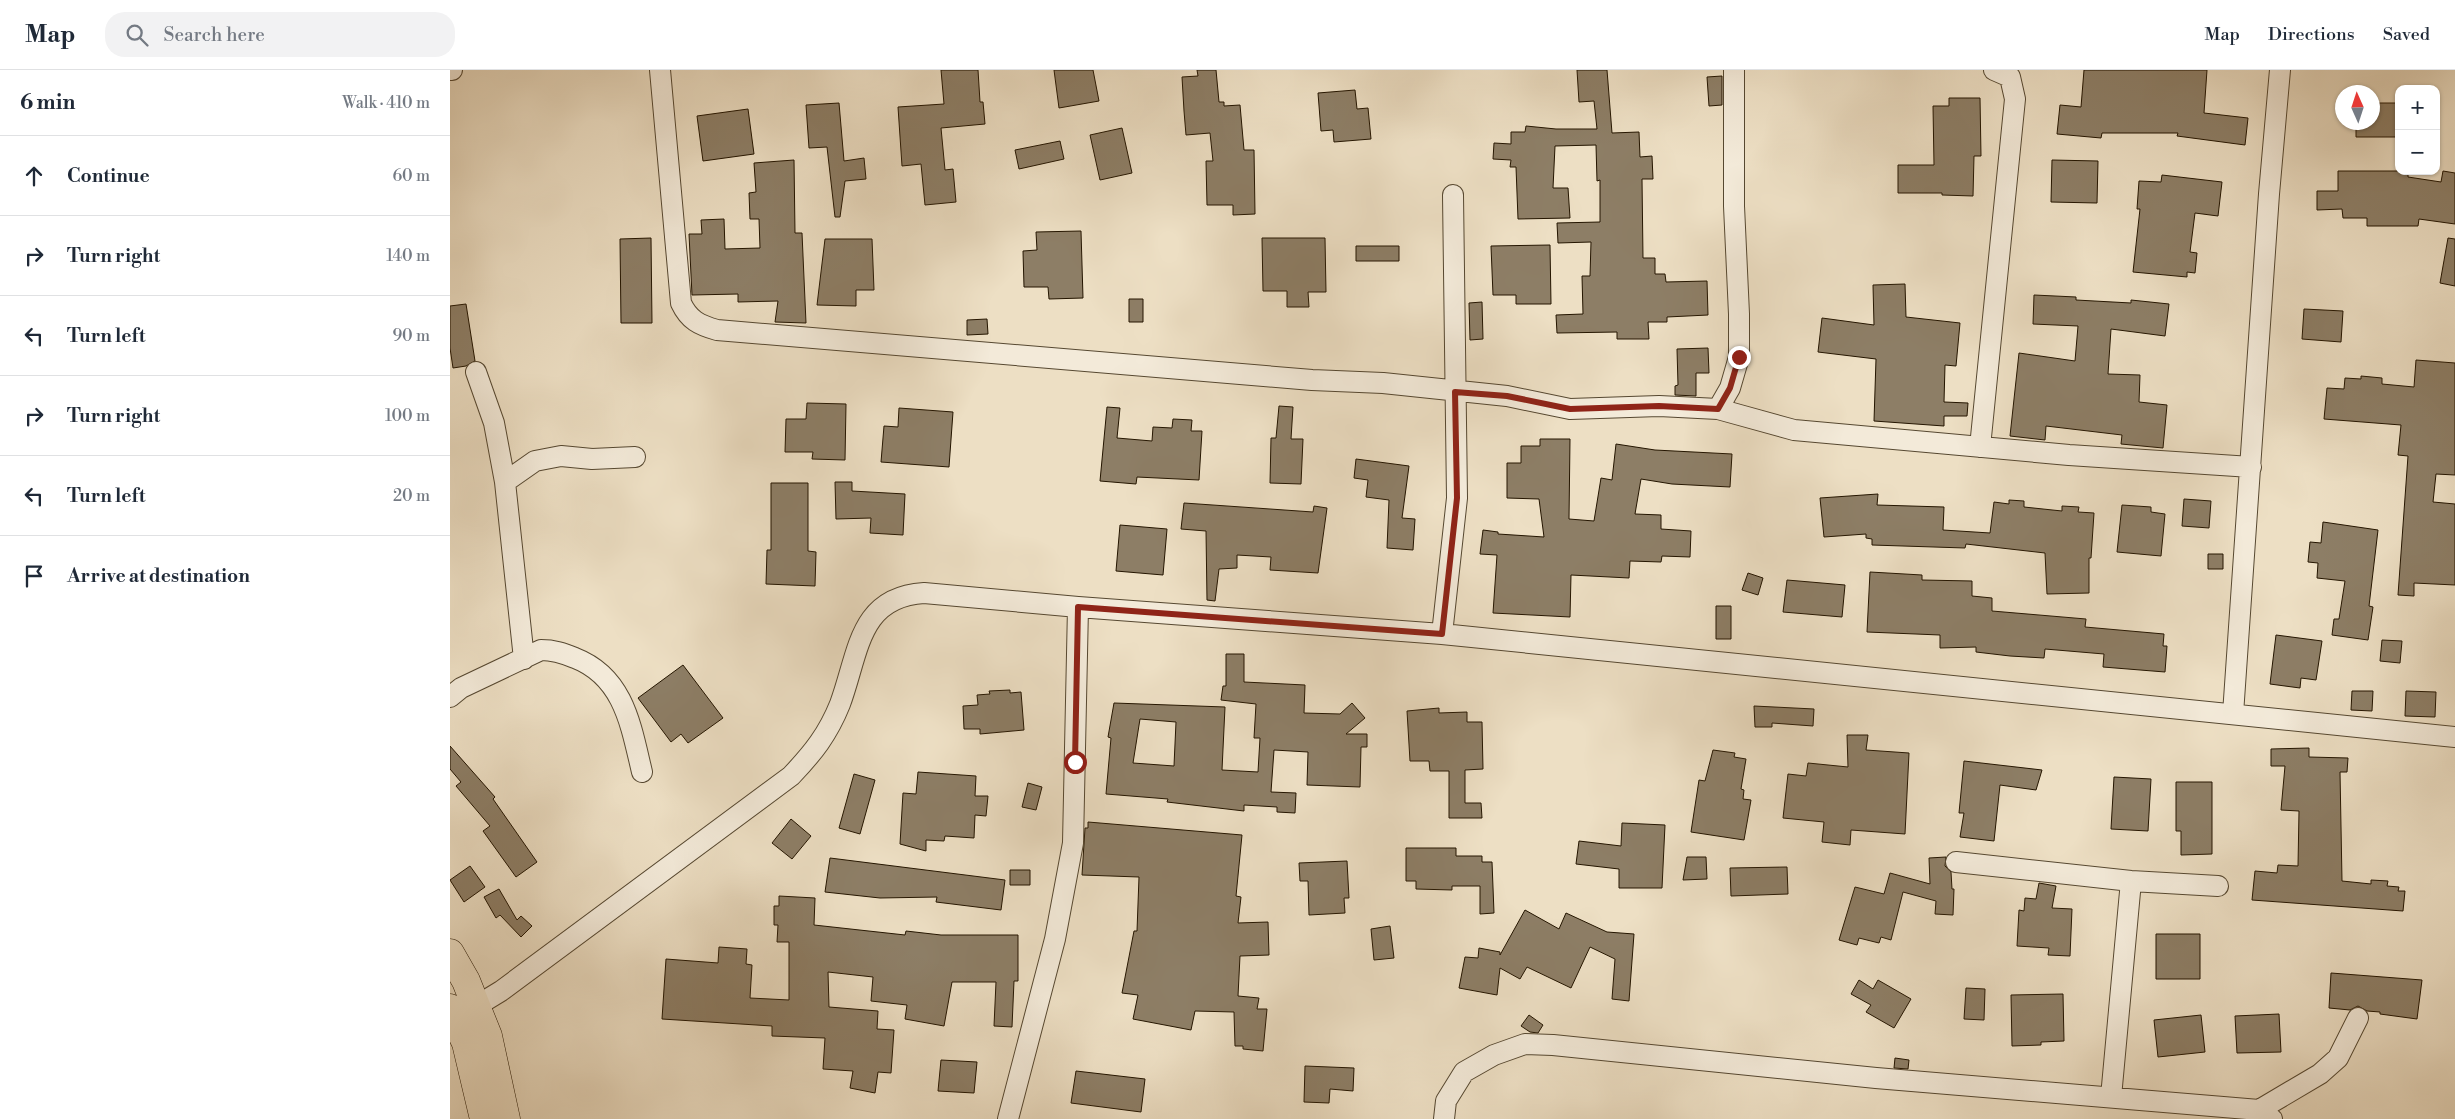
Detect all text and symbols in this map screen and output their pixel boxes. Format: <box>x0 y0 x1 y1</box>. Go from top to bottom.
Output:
search box <box>105 12 455 57</box>
text: Map <box>25 20 75 50</box>
icon: search <box>123 21 151 49</box>
text: Search here <box>163 23 265 47</box>
text: Map <box>2204 23 2240 46</box>
text: Directions <box>2268 23 2355 46</box>
text: Saved <box>2383 23 2430 46</box>
north arrow <box>2335 85 2380 130</box>
map controls <box>2395 85 2440 175</box>
button: + <box>2395 85 2440 130</box>
text: 6 min <box>20 90 75 116</box>
text: Walk · 410 m <box>342 93 430 113</box>
button: − <box>2395 130 2440 175</box>
icon: ahead <box>20 162 48 190</box>
text: Continue <box>67 164 150 188</box>
text: 60 m <box>392 166 430 186</box>
icon: right <box>20 242 48 270</box>
text: Turn right <box>67 244 160 268</box>
text: 140 m <box>386 246 430 266</box>
icon: left <box>20 322 48 350</box>
text: Turn left <box>67 324 146 348</box>
text: 90 m <box>392 326 430 346</box>
route end <box>1728 346 1751 369</box>
icon: right <box>20 402 48 430</box>
text: Turn right <box>67 404 160 428</box>
text: 100 m <box>385 406 430 426</box>
icon: left <box>20 482 48 510</box>
text: Turn left <box>67 484 146 508</box>
text: 20 m <box>393 486 430 506</box>
icon: arrive <box>20 562 48 590</box>
text: Arrive at destination <box>67 564 250 588</box>
route start <box>1064 751 1087 774</box>

